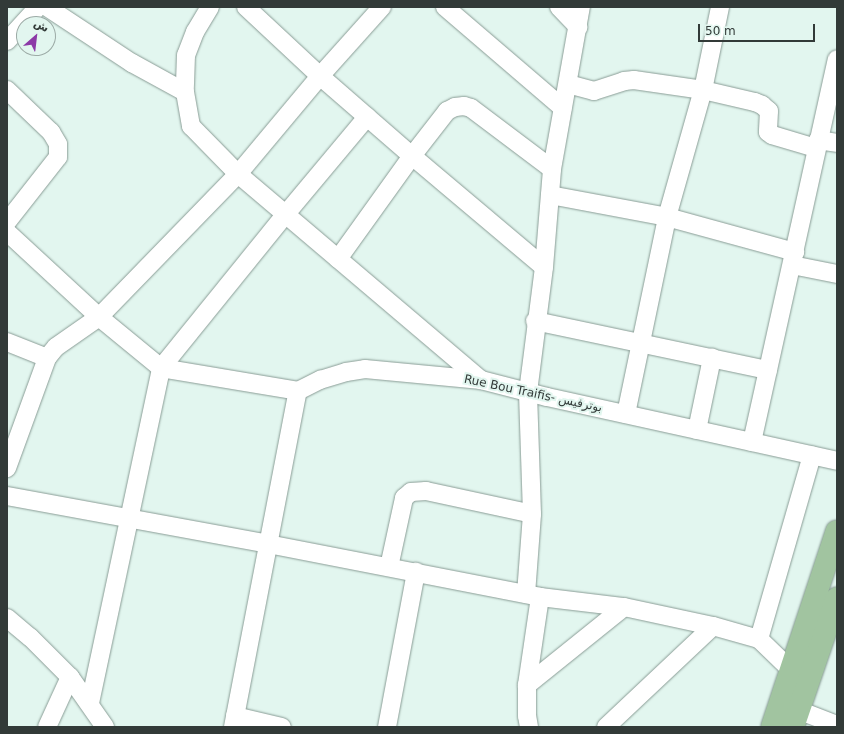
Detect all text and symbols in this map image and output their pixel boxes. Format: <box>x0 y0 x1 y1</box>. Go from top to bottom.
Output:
north arrow <box>16 16 56 56</box>
scale bar <box>700 16 817 42</box>
text: ش <box>32 17 51 35</box>
text: 50 m <box>705 24 736 38</box>
street label: Rue Bou Traifis- بوترفيس <box>463 372 603 416</box>

